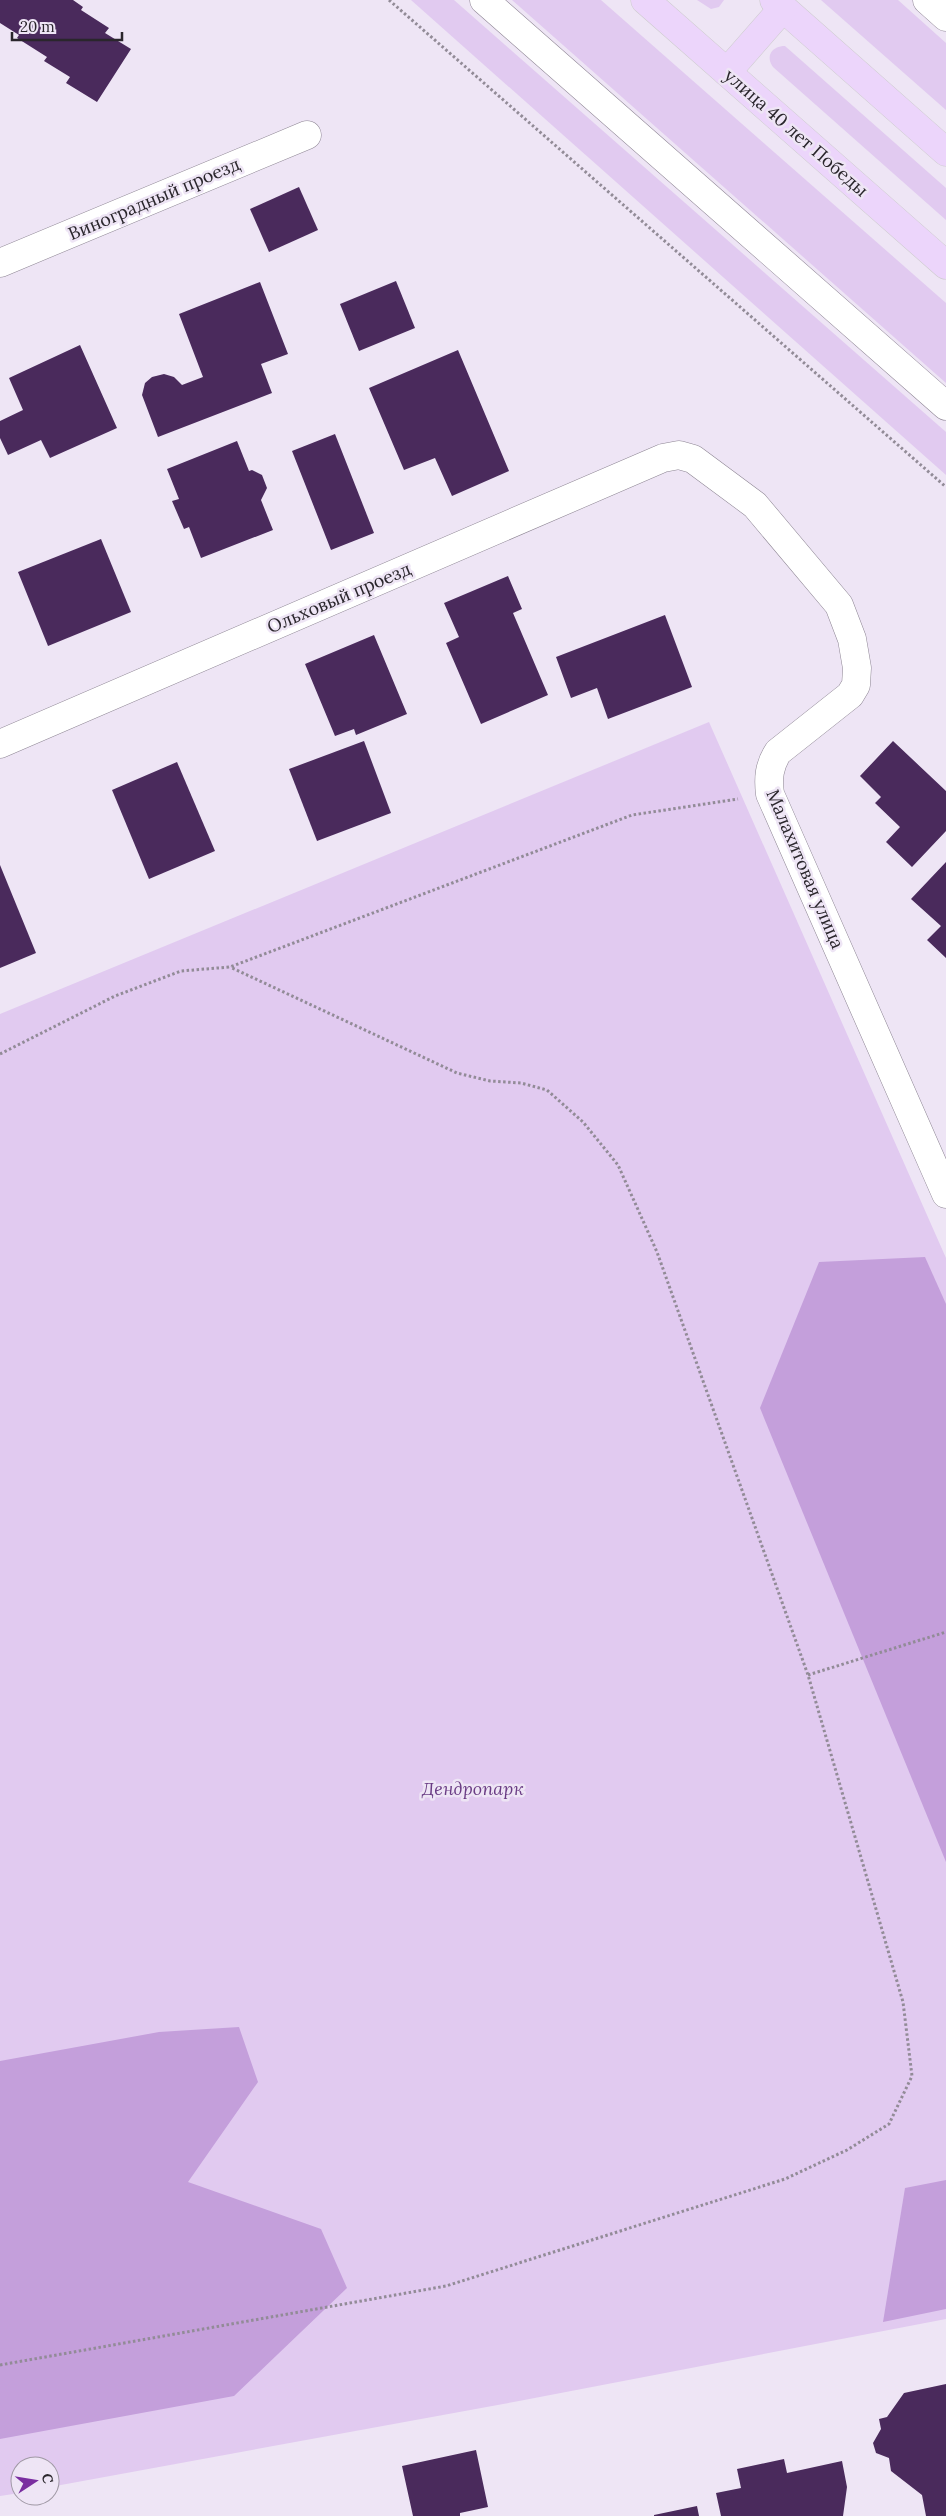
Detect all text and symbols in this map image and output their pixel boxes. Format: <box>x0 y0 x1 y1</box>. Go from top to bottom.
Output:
scale bar <box>12 10 122 42</box>
text: 20 m <box>20 17 55 36</box>
street label: улица 40 лет Победы <box>719 64 873 202</box>
street label: Виноградный проезд <box>64 152 243 245</box>
street label: Ольховый проезд <box>263 557 414 638</box>
street label: Малахитовая улица <box>761 786 849 952</box>
park label: Дендропарк <box>421 1777 524 1800</box>
north arrow <box>10 2456 60 2506</box>
text: С <box>38 2472 58 2485</box>

